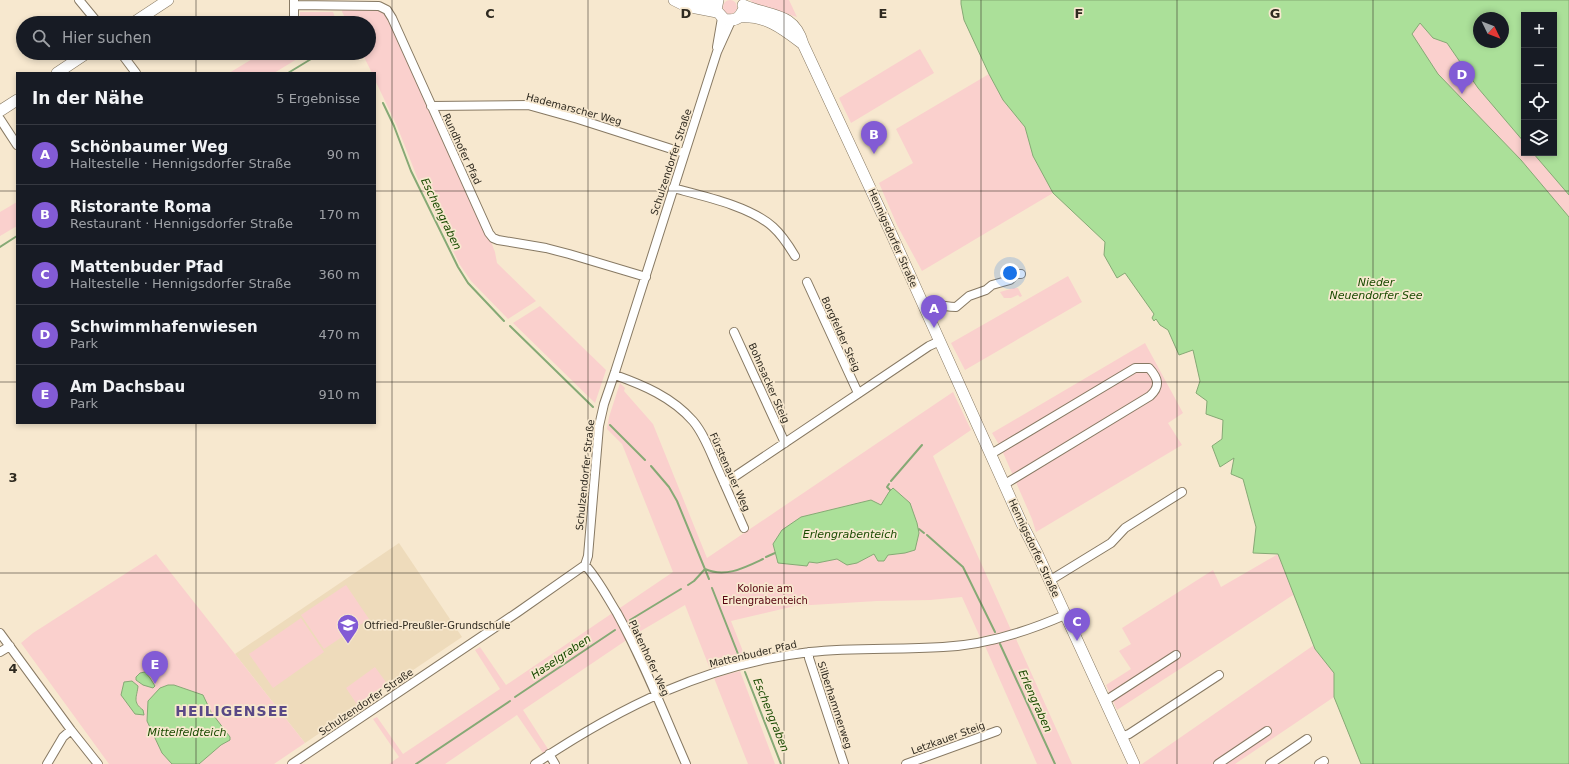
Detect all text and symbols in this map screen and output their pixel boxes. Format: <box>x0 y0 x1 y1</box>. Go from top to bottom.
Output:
text: C <box>485 6 495 21</box>
text: D <box>681 6 692 21</box>
text: E <box>879 6 887 21</box>
text: F <box>1075 6 1083 21</box>
text: G <box>1270 6 1280 21</box>
north arrow <box>1473 12 1509 48</box>
map controls <box>1521 12 1557 156</box>
button: + <box>1521 12 1557 48</box>
search box <box>16 16 376 60</box>
icon: search <box>30 27 52 49</box>
text: Hier suchen <box>62 29 151 47</box>
button: − <box>1521 48 1557 84</box>
pin: D <box>1449 61 1475 94</box>
button: locate <box>1521 84 1557 120</box>
text: In der Nähe <box>32 88 144 108</box>
text: 5 Ergebnisse <box>276 91 360 106</box>
street label: Hademarscher Weg <box>525 91 623 127</box>
street label: Schulzendorfer Straße <box>649 107 693 217</box>
street label: Rundhofer Pfad <box>441 112 483 186</box>
button: layers <box>1521 120 1557 156</box>
pin: B <box>861 121 887 154</box>
text: Schönbaumer Weg <box>70 138 228 156</box>
text: A <box>40 147 50 162</box>
text: 90 m <box>327 147 360 162</box>
text: Haltestelle · Hennigsdorfer Straße <box>70 156 291 171</box>
water label: Eschengraben <box>418 176 464 252</box>
street label: Hennigsdorfer Straße <box>866 187 920 289</box>
text: Ristorante Roma <box>70 198 211 216</box>
text: B <box>40 207 50 222</box>
text: 170 m <box>318 207 360 222</box>
text: Restaurant · Hennigsdorfer Straße <box>70 216 293 231</box>
text: Mattenbuder Pfad <box>70 258 224 276</box>
your location <box>1000 263 1020 283</box>
text: C <box>40 267 50 282</box>
text: 360 m <box>318 267 360 282</box>
text: Haltestelle · Hennigsdorfer Straße <box>70 276 291 291</box>
water label: Nieder Neuendorfer See <box>1329 276 1423 302</box>
street label: Borgfelder Steig <box>819 295 863 373</box>
pin: A <box>921 295 947 328</box>
text: Schwimmhafenwiesen <box>70 318 258 336</box>
text: D <box>40 327 50 342</box>
text: 470 m <box>318 327 360 342</box>
text: Park <box>70 336 98 351</box>
street label: Bohnsacker Steig <box>746 341 792 425</box>
text: Am Dachsbau <box>70 378 185 396</box>
text: E <box>41 387 49 402</box>
text: 910 m <box>318 387 360 402</box>
text: Park <box>70 396 98 411</box>
street label: Schulzendorfer Straße <box>574 419 596 531</box>
street label: Fürstenauer Weg <box>708 431 752 513</box>
text: 3 <box>8 470 18 485</box>
street label: Hennigsdorfer Straße <box>1006 497 1062 599</box>
water label: Erlengrabenteich <box>803 528 897 541</box>
park label: Kolonie am Erlengrabenteich <box>722 583 808 606</box>
pin: C <box>1064 608 1090 641</box>
school or university icon: Otfried-Preußler-Grundschule <box>335 612 361 645</box>
street label: Platenhofer Weg <box>627 618 671 698</box>
place label: Otfried-Preußler-Grundschule <box>364 620 510 631</box>
water label: Haselgraben <box>529 632 593 682</box>
street label: Mattenbuder Pfad <box>708 639 798 669</box>
pin: E <box>142 651 168 684</box>
street label: Silberhammerweg <box>816 660 854 750</box>
text: 4 <box>8 661 18 676</box>
street label: Schulzendorfer Straße <box>317 666 415 738</box>
water label: Erlengraben <box>1015 668 1055 734</box>
water label: Eschengraben <box>750 676 792 754</box>
district label: HEILIGENSEE <box>175 703 289 719</box>
street label: Letzkauer Steig <box>910 720 986 756</box>
water label: Mittelfeldteich <box>148 726 226 739</box>

